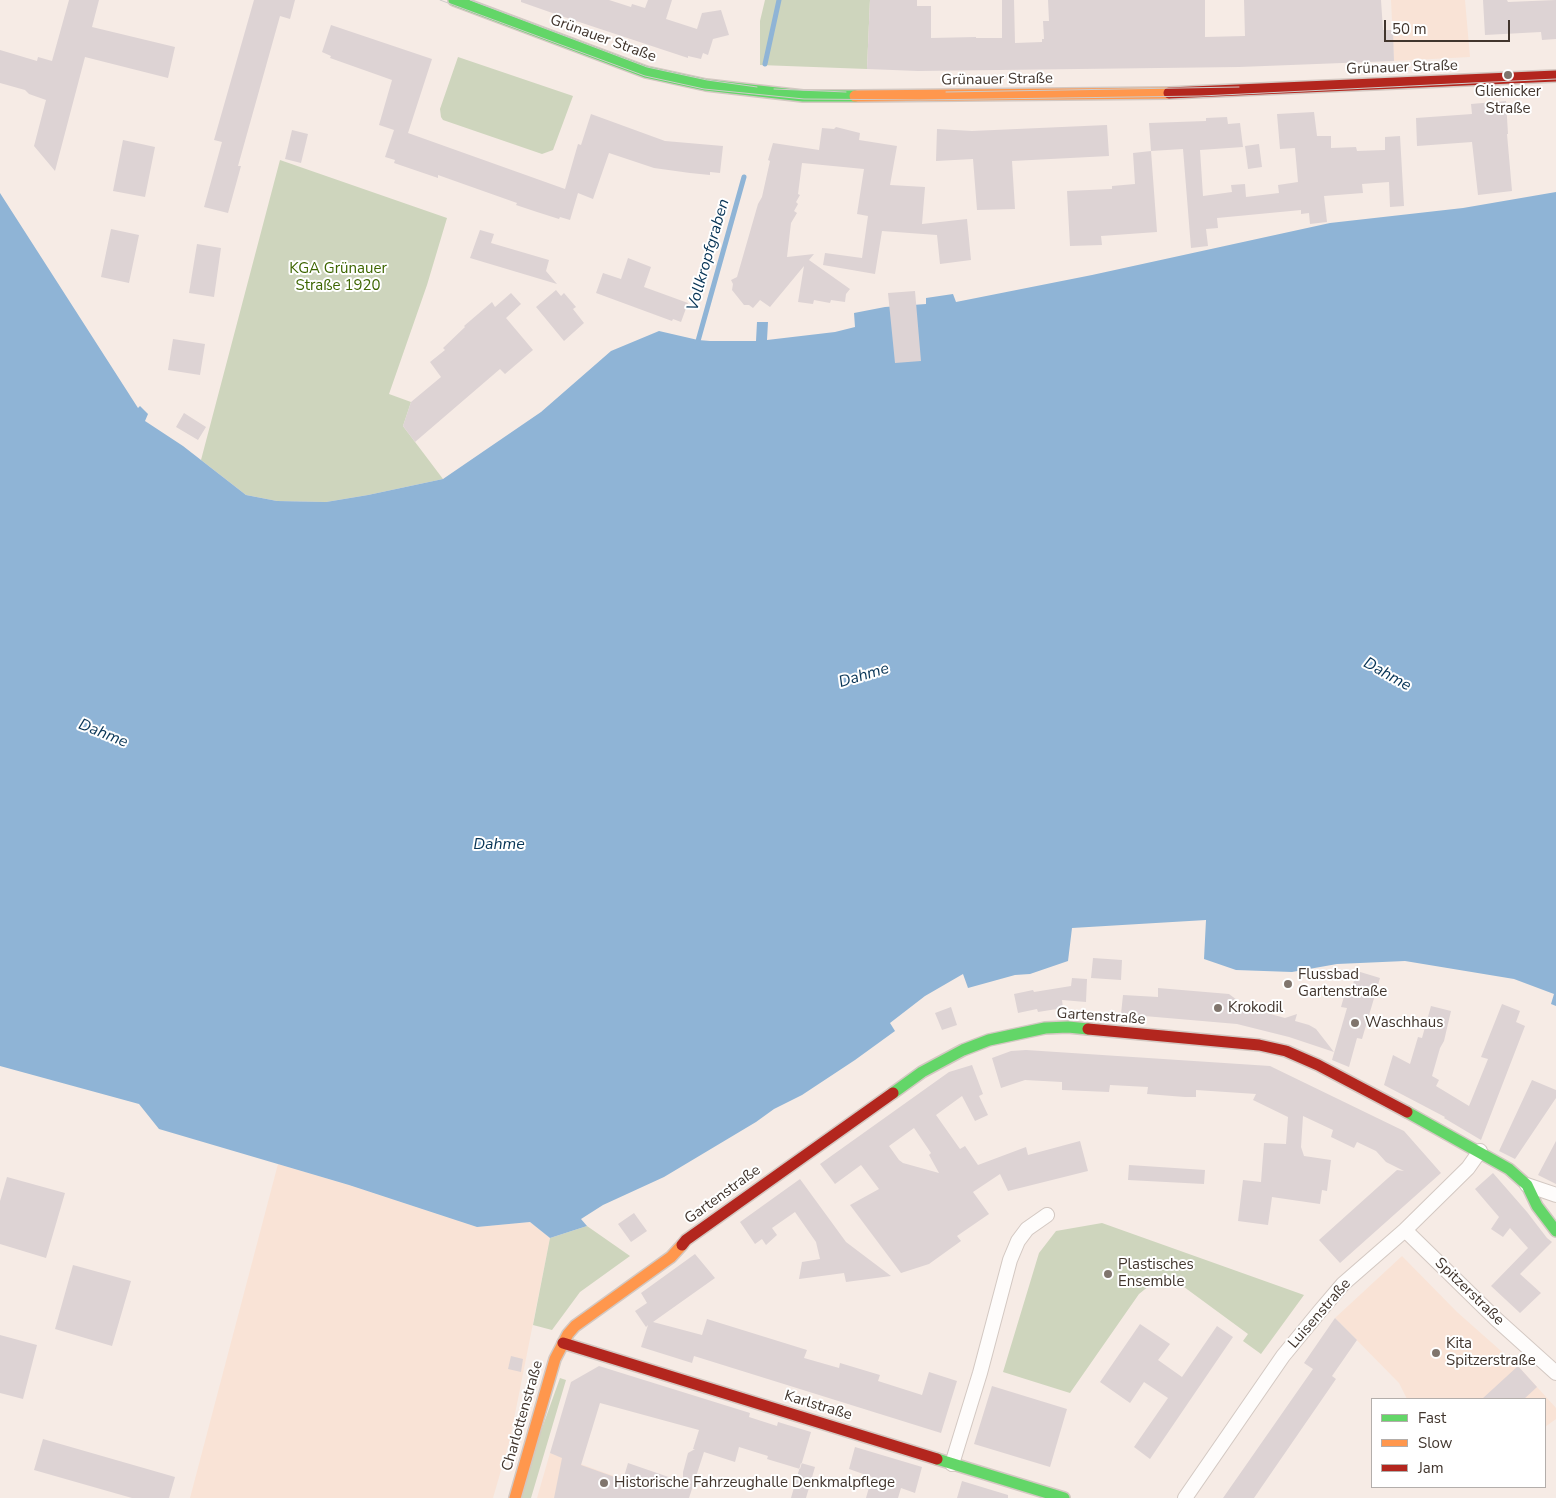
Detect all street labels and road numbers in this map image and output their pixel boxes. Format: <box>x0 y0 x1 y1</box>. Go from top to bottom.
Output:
street label: Grünauer Straße <box>547 11 659 67</box>
street label: Grünauer Straße <box>1346 57 1458 79</box>
street label: Grünauer Straße <box>941 70 1053 90</box>
street label: Gartenstraße <box>1056 1005 1146 1029</box>
street label: Gartenstraße <box>682 1162 764 1228</box>
street label: Spitzerstraße <box>1431 1254 1507 1330</box>
street label: Luisenstraße <box>1285 1275 1355 1353</box>
street label: Charlottenstraße <box>499 1359 547 1473</box>
street label: Karlstraße <box>782 1387 854 1425</box>

